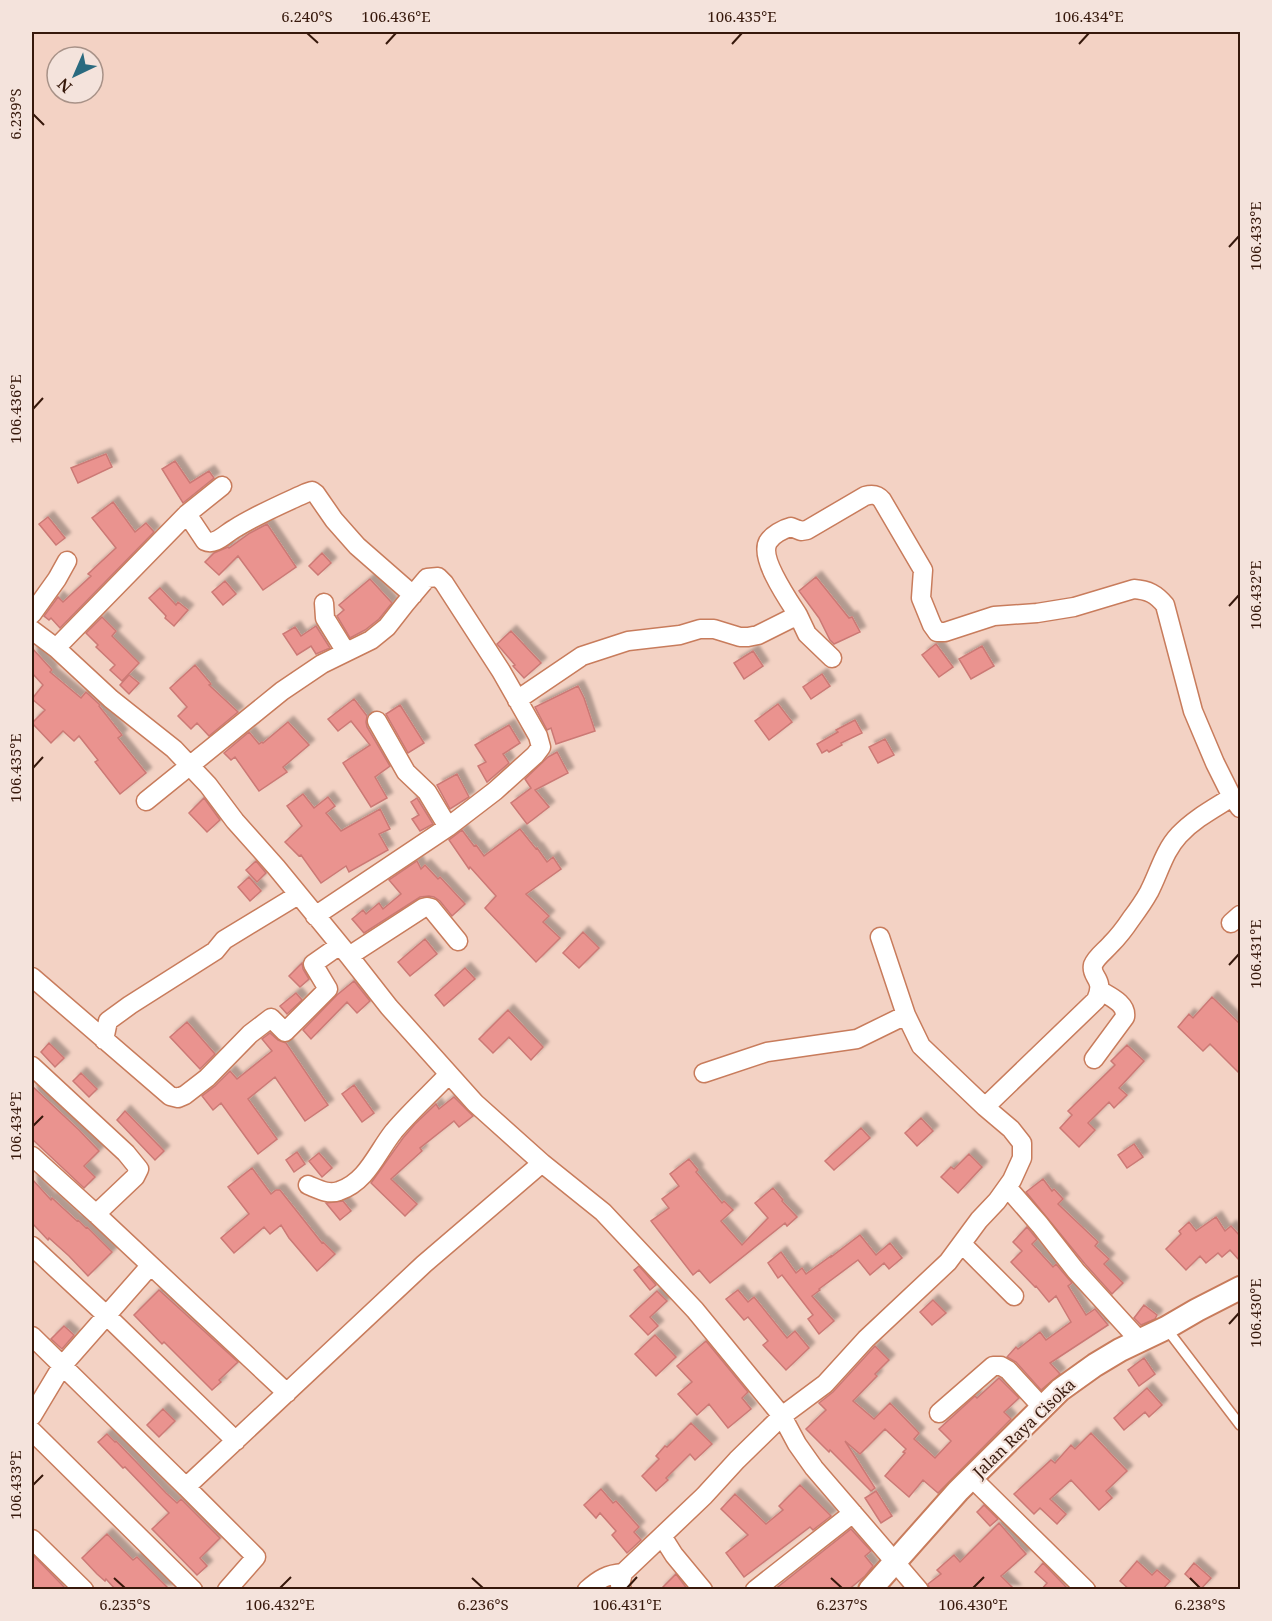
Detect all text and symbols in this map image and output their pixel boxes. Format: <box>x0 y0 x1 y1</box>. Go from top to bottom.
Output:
text: 6.240°S <box>281 6 333 26</box>
text: 106.436°E <box>361 6 431 26</box>
text: 106.435°E <box>707 6 777 26</box>
text: 106.434°E <box>1054 6 1124 26</box>
north arrow <box>45 45 105 105</box>
text: N <box>52 73 77 98</box>
text: 6.239°S <box>5 88 25 140</box>
text: 106.433°E <box>1245 201 1265 271</box>
text: 106.436°E <box>5 374 25 444</box>
text: 106.432°E <box>1245 560 1265 630</box>
text: 106.435°E <box>5 733 25 803</box>
text: 106.431°E <box>1245 919 1265 989</box>
text: 106.434°E <box>5 1091 25 1161</box>
text: 106.430°E <box>1245 1278 1265 1348</box>
street label: Jalan Raya Cisoka <box>967 1373 1080 1483</box>
text: 106.433°E <box>5 1450 25 1520</box>
text: 6.235°S <box>99 1594 151 1614</box>
text: 106.432°E <box>245 1594 315 1614</box>
text: 6.236°S <box>457 1594 509 1614</box>
text: 106.431°E <box>592 1594 662 1614</box>
text: 6.237°S <box>816 1594 868 1614</box>
text: 106.430°E <box>938 1594 1008 1614</box>
text: 6.238°S <box>1174 1594 1226 1614</box>

